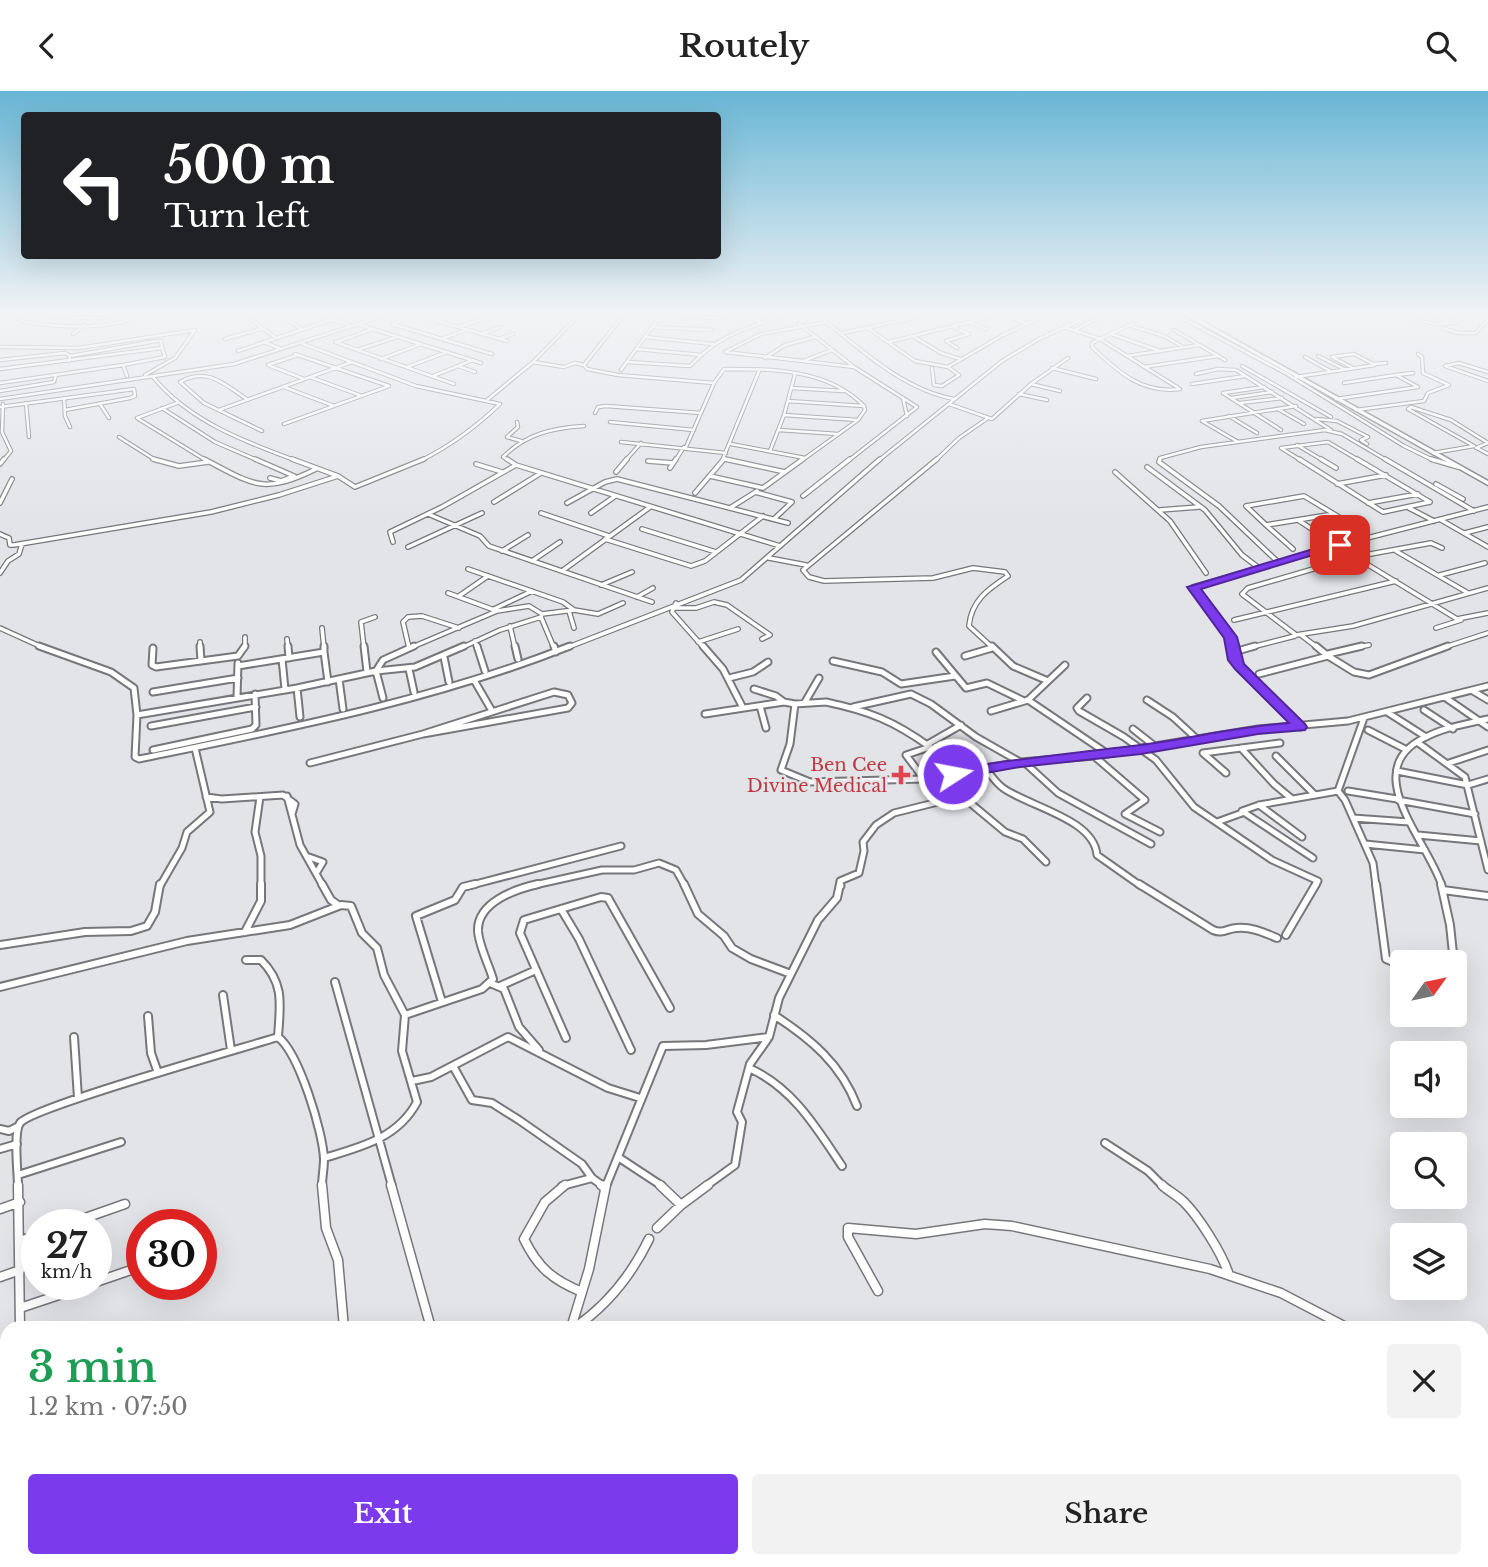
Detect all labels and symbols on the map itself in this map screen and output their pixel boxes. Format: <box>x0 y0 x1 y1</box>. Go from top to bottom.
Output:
pin <box>1310 515 1370 575</box>
position arrow <box>916 737 990 811</box>
place label: Ben Cee Divine Medical <box>747 754 887 797</box>
marker: Ben Cee Divine Medical <box>893 767 909 783</box>
north arrow <box>1390 950 1466 1027</box>
speed limit sign: 30 <box>126 1209 217 1300</box>

